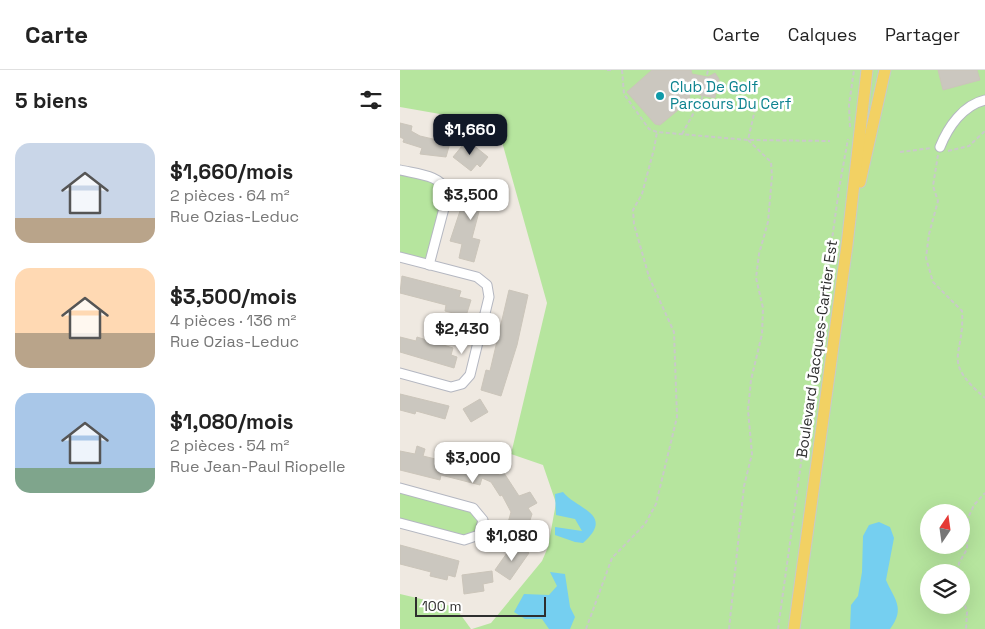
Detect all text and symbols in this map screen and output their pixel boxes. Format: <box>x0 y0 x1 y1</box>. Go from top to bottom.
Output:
text: Carte <box>25 19 88 50</box>
text: Carte <box>713 23 760 46</box>
text: Calques <box>788 23 857 46</box>
text: Partager <box>885 23 960 46</box>
place label: Club De Golf Parcours Du Cerf <box>670 77 792 113</box>
icon: filters <box>357 86 385 114</box>
text: 5 biens <box>15 87 88 114</box>
marker: Club De Golf Parcours Du Cerf <box>654 90 666 102</box>
pin: $1,660 <box>429 114 511 156</box>
text: $1,660 <box>444 119 496 140</box>
text: $1,660/mois <box>170 158 293 185</box>
icon: home <box>55 163 115 223</box>
pin: $3,500 <box>430 178 512 221</box>
text: $3,500 <box>444 184 498 205</box>
text: 2 pièces · 64 m² <box>170 185 290 206</box>
text: Rue Ozias-Leduc <box>170 206 299 227</box>
street label: Boulevard Jacques-Cartier Est <box>792 238 841 459</box>
text: $3,500/mois <box>170 283 297 310</box>
icon: home <box>55 288 115 348</box>
text: 4 pièces · 136 m² <box>170 310 296 331</box>
pin: $2,430 <box>421 312 503 355</box>
text: $2,430 <box>435 318 489 339</box>
text: Rue Ozias-Leduc <box>170 331 299 352</box>
text: $1,080/mois <box>170 408 293 435</box>
icon: home <box>55 413 115 473</box>
text: 2 pièces · 54 m² <box>170 435 289 456</box>
pin: $3,000 <box>432 442 514 484</box>
text: $3,000 <box>445 447 501 468</box>
text: Rue Jean-Paul Riopelle <box>170 456 346 477</box>
north arrow <box>920 504 970 554</box>
map controls <box>920 504 970 614</box>
pin: $1,080 <box>471 520 553 562</box>
text: $1,080 <box>486 525 538 546</box>
button: layers <box>920 564 970 614</box>
scale bar <box>415 594 546 617</box>
text: 100 m <box>422 597 461 615</box>

